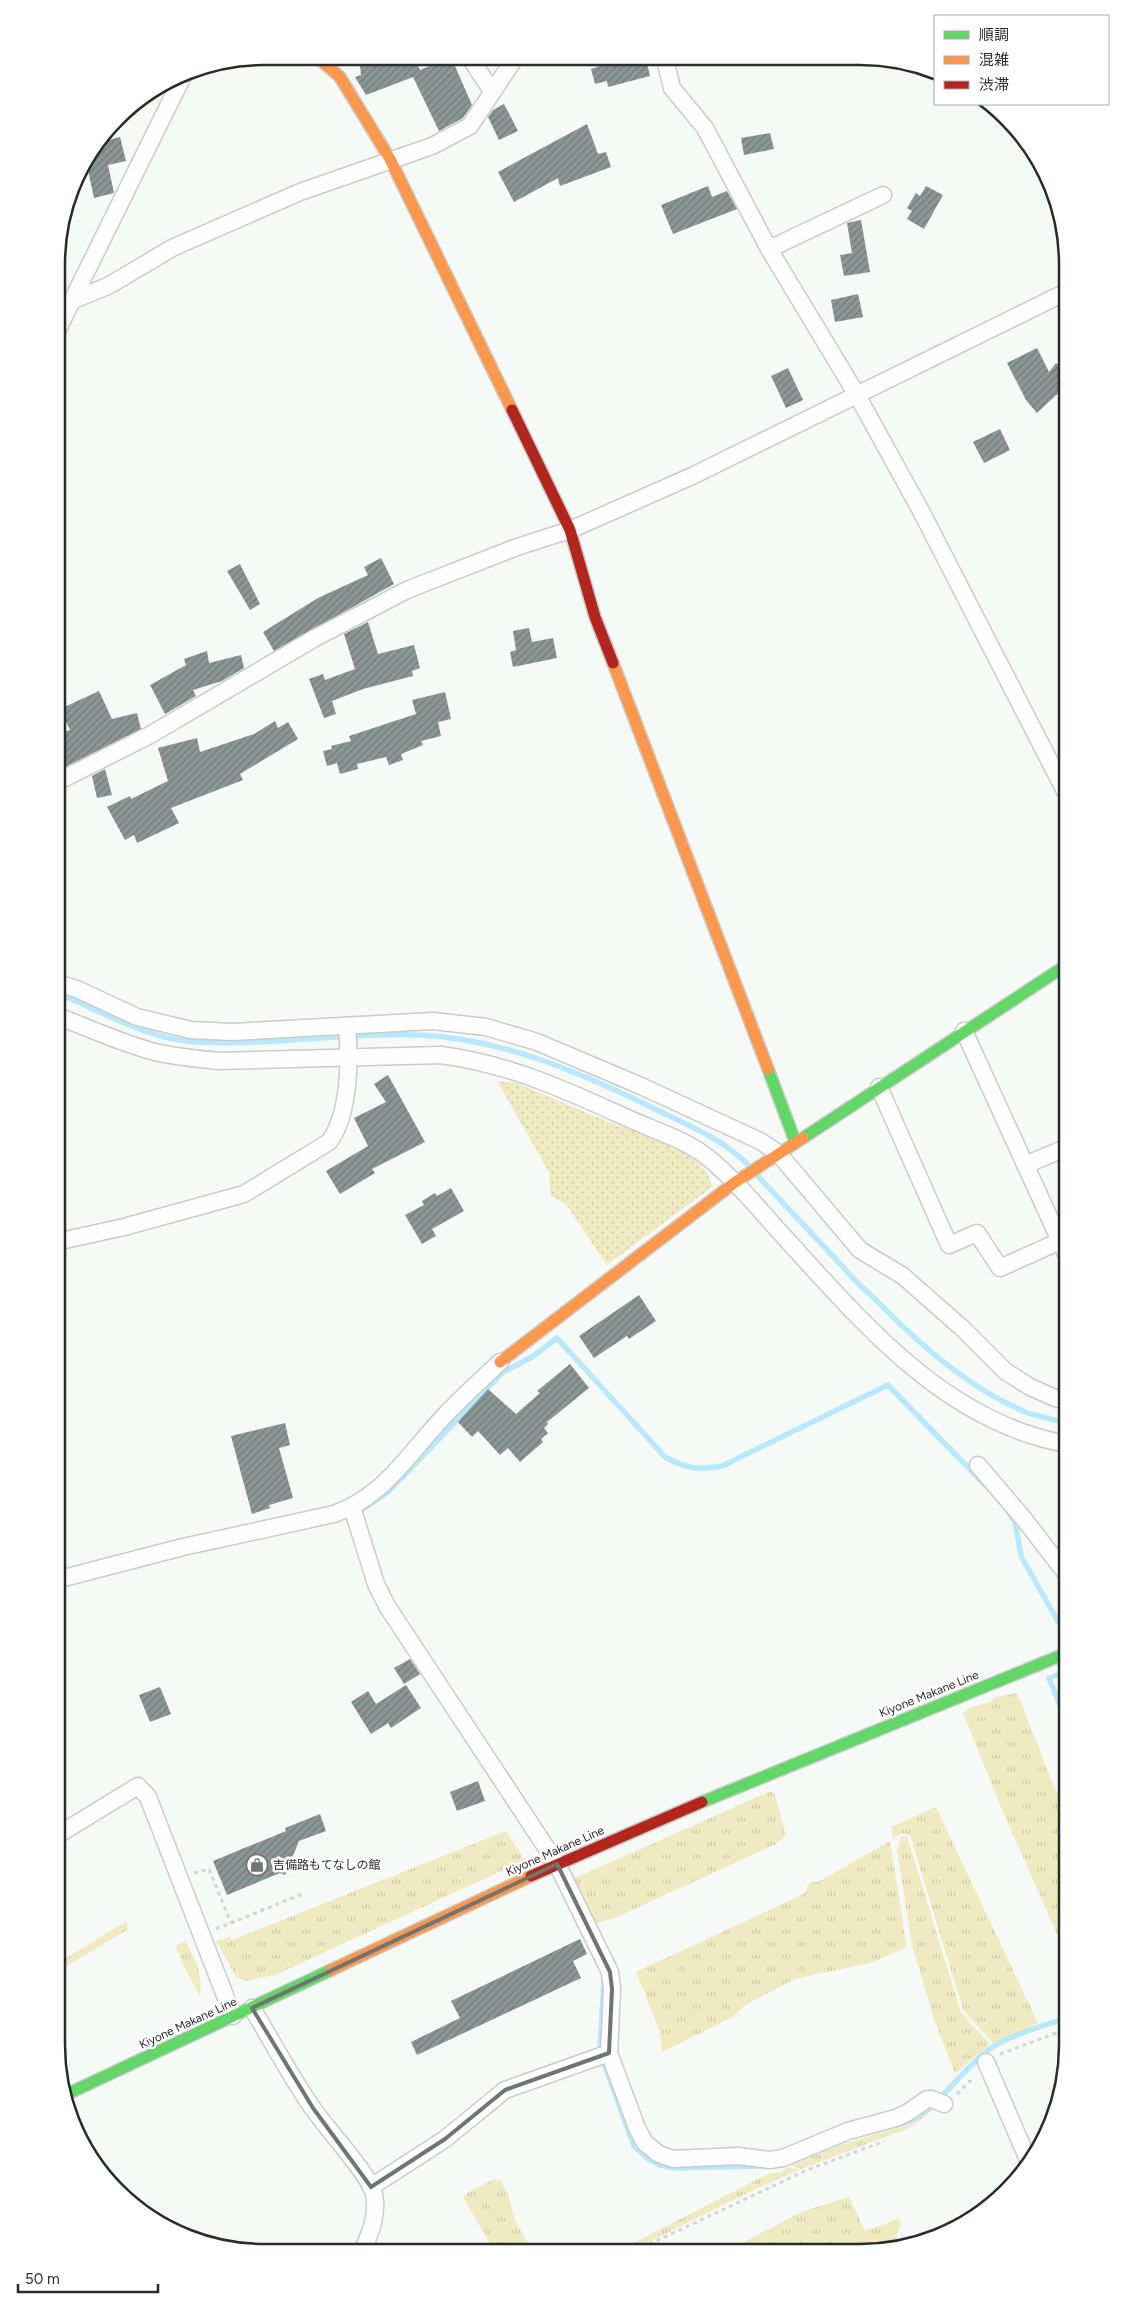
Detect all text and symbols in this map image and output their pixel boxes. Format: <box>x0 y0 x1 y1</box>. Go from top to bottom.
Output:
legend <box>934 15 1109 105</box>
text: 順調 <box>979 26 1009 44</box>
text: 混雑 <box>979 51 1009 69</box>
text: 渋滞 <box>979 76 1009 94</box>
street label: Kiyone Makane Line <box>877 1667 981 1720</box>
street label: Kiyone Makane Line <box>504 1823 607 1879</box>
shop icon: 吉備路もてなしの館 <box>245 1853 269 1877</box>
place label: 吉備路もてなしの館 <box>273 1858 381 1872</box>
street label: Kiyone Makane Line <box>137 1994 239 2052</box>
scale bar <box>18 2262 158 2294</box>
text: 50 m <box>25 2270 60 2288</box>

